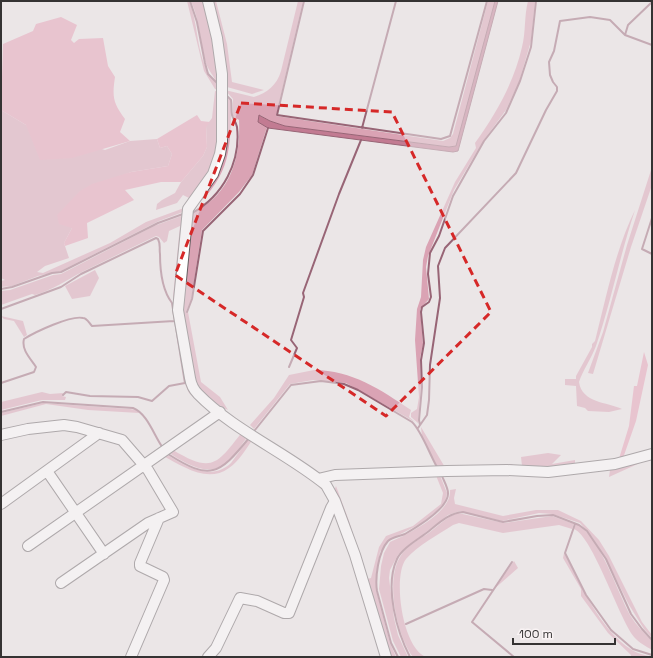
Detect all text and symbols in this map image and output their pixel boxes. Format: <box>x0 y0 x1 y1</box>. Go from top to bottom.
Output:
scale bar <box>513 620 615 646</box>
text: 100 m <box>519 626 553 642</box>

